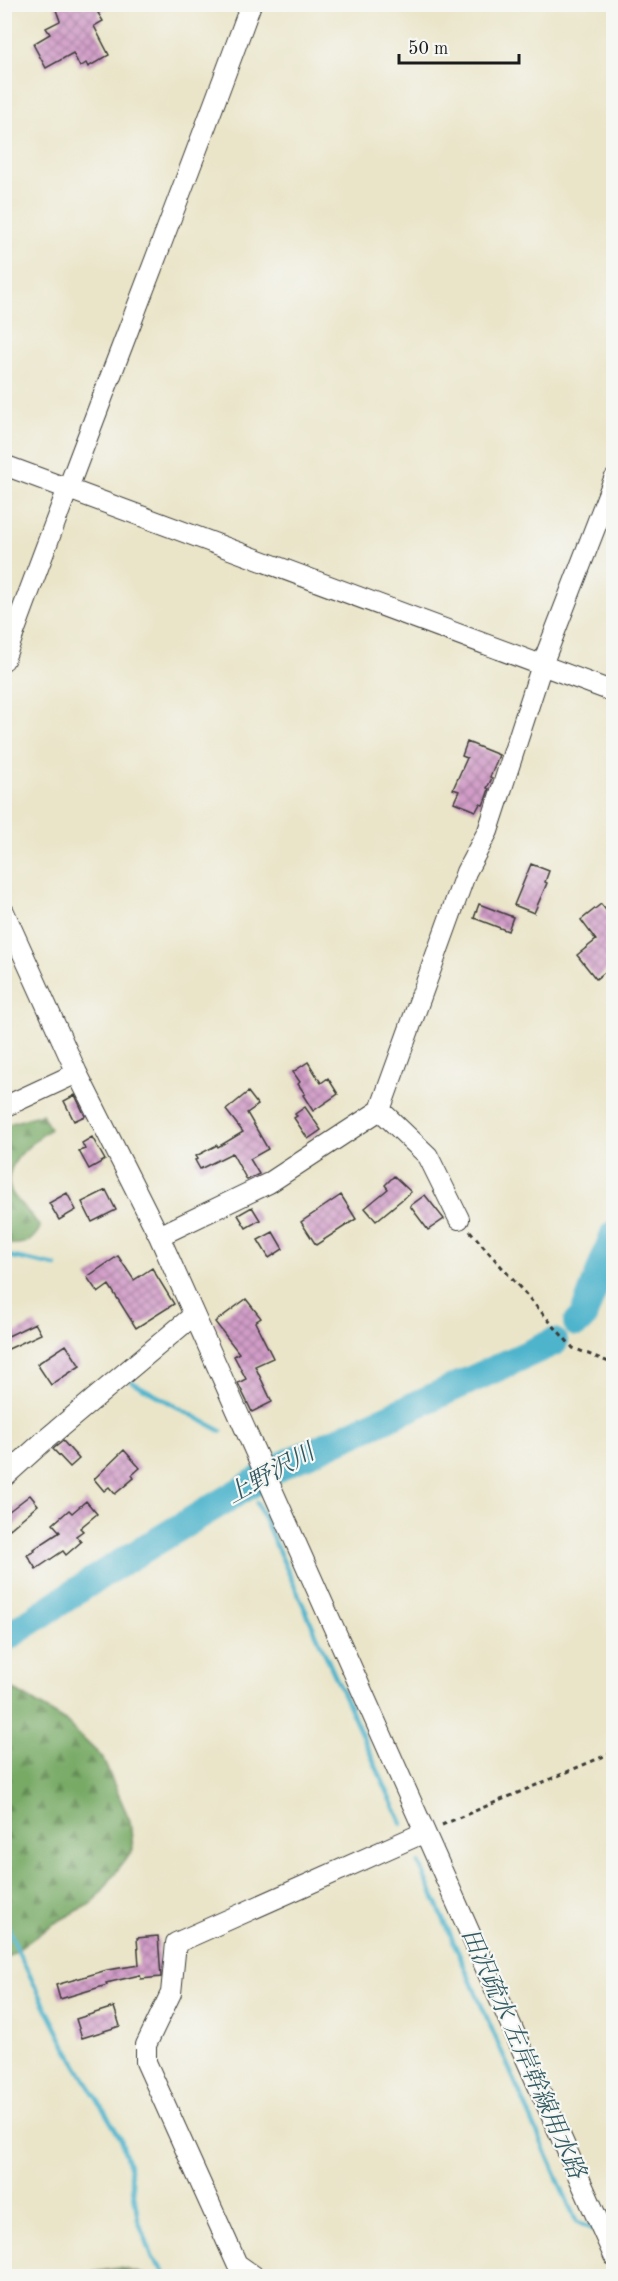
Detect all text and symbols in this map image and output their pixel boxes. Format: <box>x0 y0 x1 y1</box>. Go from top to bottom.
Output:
scale bar <box>399 27 519 65</box>
text: 50 m <box>408 40 448 58</box>
water label: 上野沢川 <box>222 1438 321 1509</box>
water label: 田沢疏水 左岸幹線用水路 <box>456 1924 592 2184</box>

